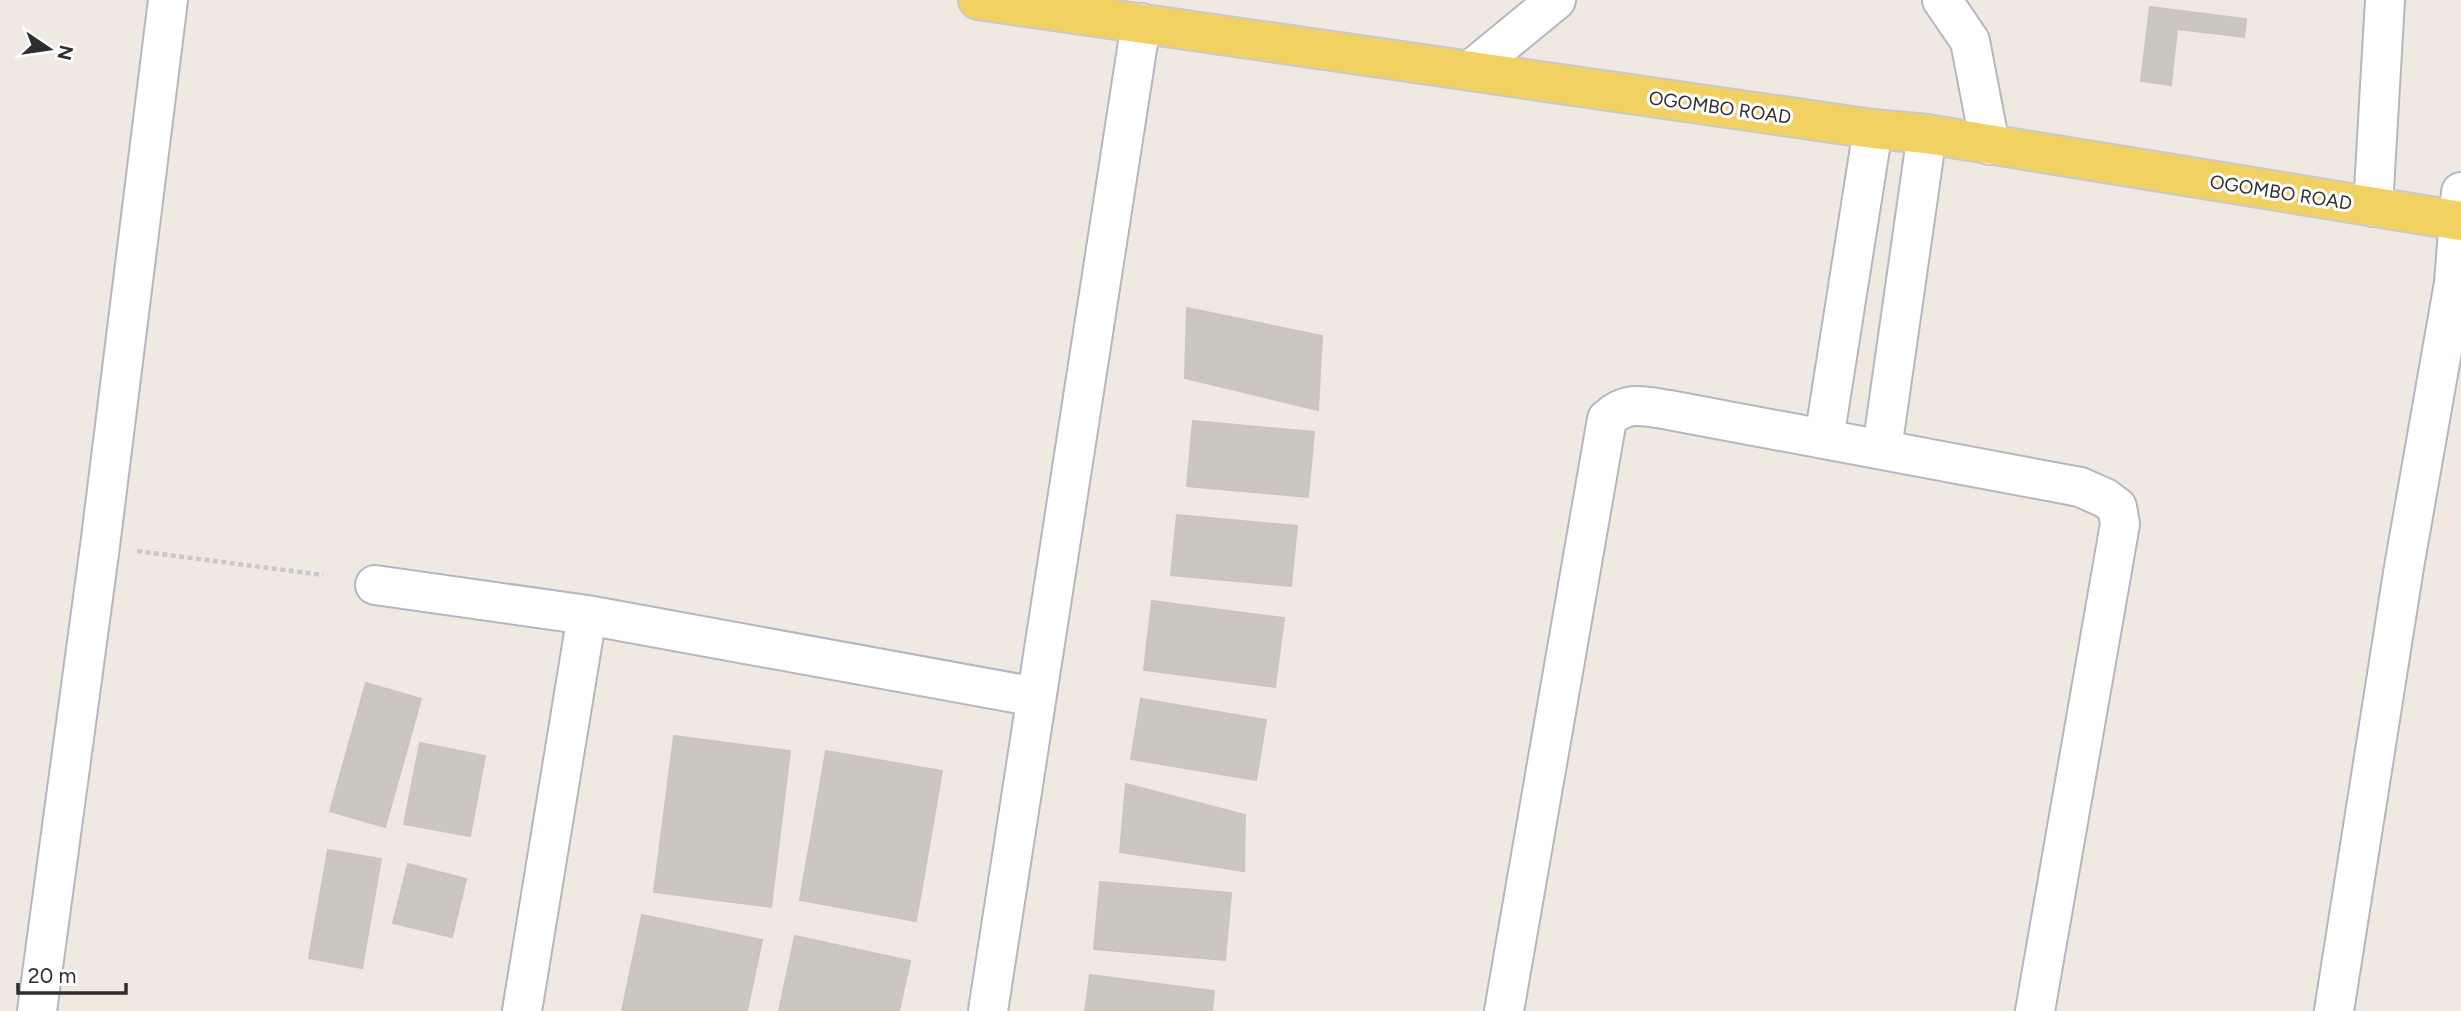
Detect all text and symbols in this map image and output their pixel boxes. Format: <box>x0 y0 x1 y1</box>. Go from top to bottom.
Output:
north arrow <box>14 14 84 84</box>
text: N <box>52 43 78 62</box>
street label: OGOMBO ROAD <box>1647 86 1793 129</box>
street label: OGOMBO ROAD <box>2208 170 2354 215</box>
scale bar <box>18 951 126 995</box>
text: 20 m <box>28 963 76 988</box>

